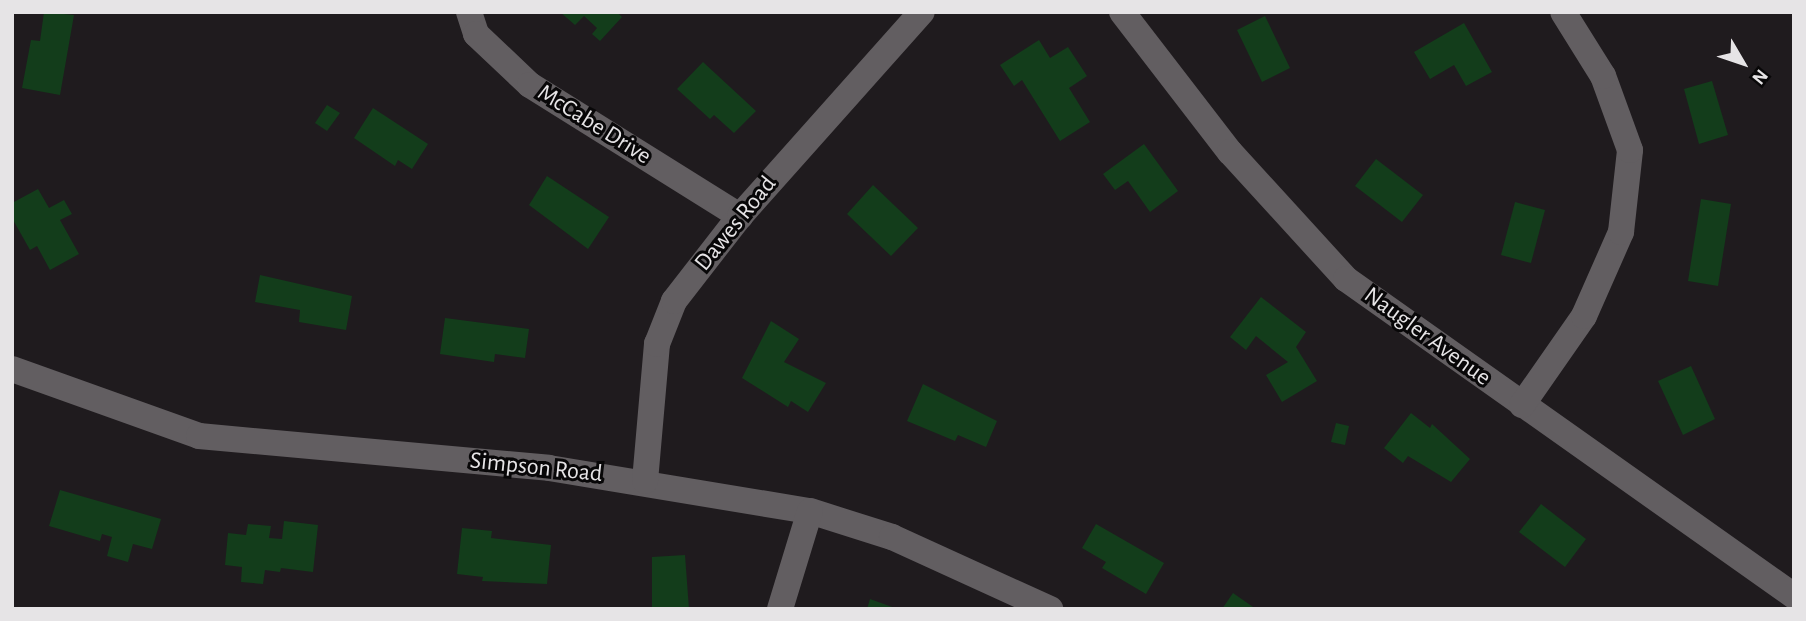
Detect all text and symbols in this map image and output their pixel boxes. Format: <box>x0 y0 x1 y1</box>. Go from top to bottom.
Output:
north arrow <box>1708 28 1778 98</box>
text: N <box>1748 65 1771 88</box>
street label: McCabe Drive <box>532 79 656 171</box>
street label: Dawes Road <box>689 171 783 277</box>
street label: Naugler Avenue <box>1358 281 1496 393</box>
street label: Simpson Road <box>468 447 604 489</box>

